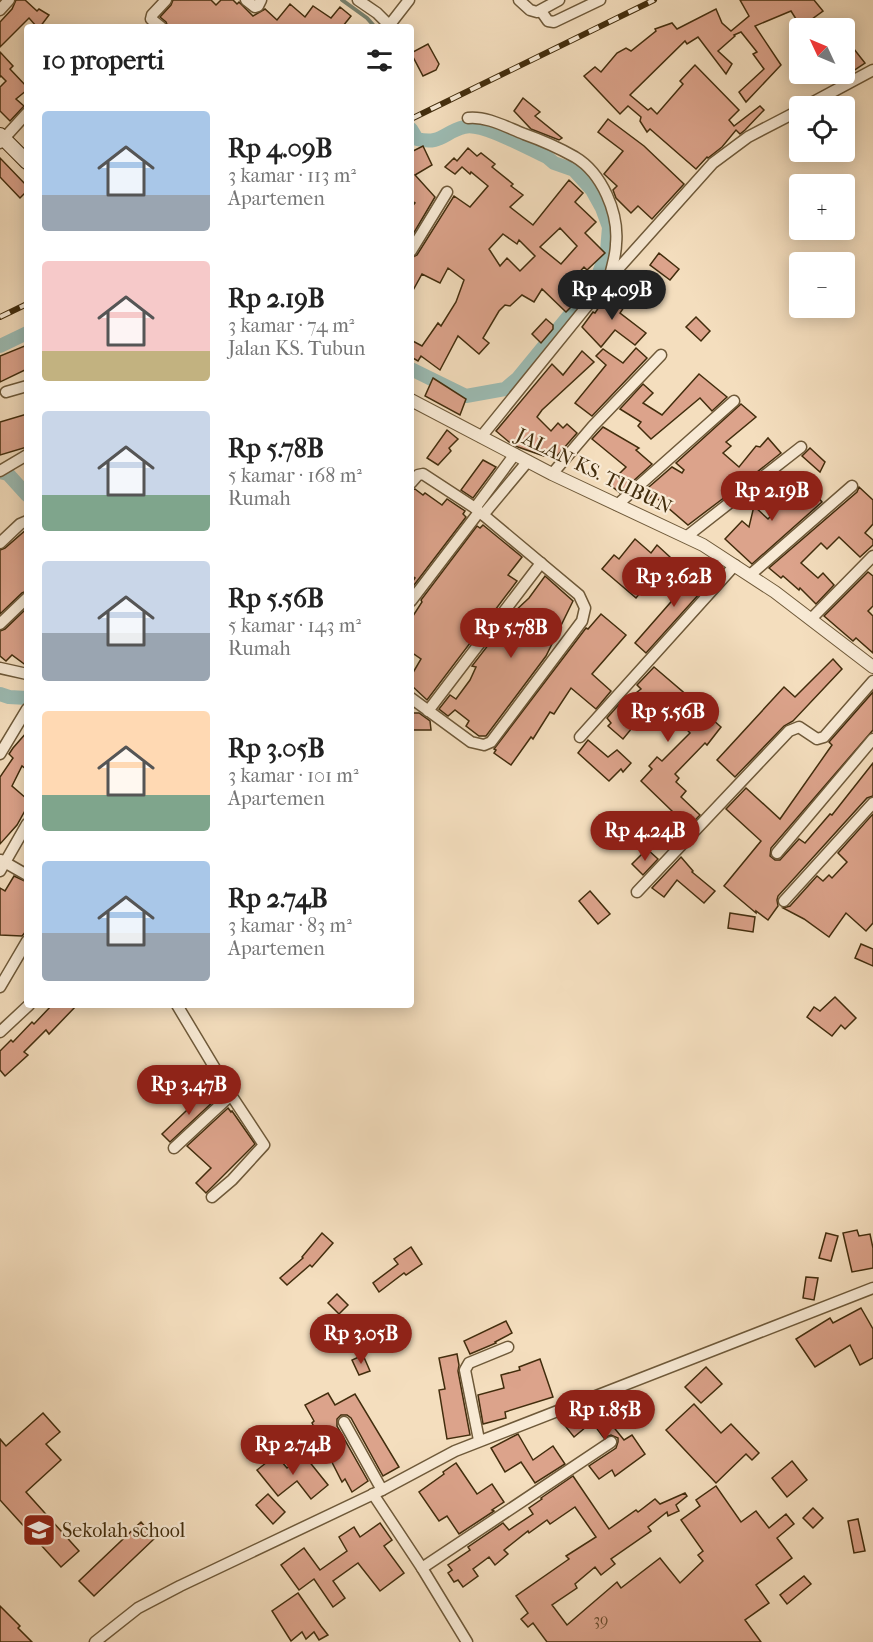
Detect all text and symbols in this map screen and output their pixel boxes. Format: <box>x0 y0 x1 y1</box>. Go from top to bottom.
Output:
north arrow <box>789 18 855 84</box>
map controls <box>789 18 855 318</box>
icon: filters <box>363 44 396 77</box>
text: 10 properti <box>42 45 164 76</box>
button: locate <box>789 96 855 162</box>
text: Rp 4.09B <box>228 133 332 164</box>
icon: home <box>90 135 162 207</box>
text: 3 kamar · 113 m² <box>228 164 356 187</box>
button: + <box>789 174 855 240</box>
text: Apartemen <box>228 187 325 210</box>
button: − <box>789 252 855 318</box>
pin: Rp 4.09B <box>550 270 674 321</box>
text: Rp 4.09B <box>572 278 652 301</box>
text: Rp 2.19B <box>228 283 325 314</box>
icon: home <box>90 285 162 357</box>
text: 3 kamar · 74 m² <box>228 314 354 337</box>
text: Jalan KS. Tubun <box>228 337 365 360</box>
street label: JALAN KS. TUBUN <box>510 422 676 519</box>
text: Rp 5.78B <box>228 433 324 464</box>
icon: home <box>90 435 162 507</box>
text: 5 kamar · 168 m² <box>228 464 362 487</box>
pin: Rp 2.19B <box>710 471 834 522</box>
text: Rp 2.19B <box>735 479 809 502</box>
text: Rumah <box>228 487 291 510</box>
pin: Rp 3.62B <box>612 557 736 608</box>
text: Rp 3.62B <box>636 565 712 588</box>
text: Rp 5.56B <box>228 583 324 614</box>
icon: home <box>90 585 162 657</box>
pin: Rp 5.78B <box>449 608 573 659</box>
text: 5 kamar · 143 m² <box>228 614 361 637</box>
text: Rp 5.78B <box>474 616 548 639</box>
text: Rumah <box>228 637 291 660</box>
pin: Rp 5.56B <box>606 692 730 743</box>
text: Rp 5.56B <box>631 700 705 723</box>
text: Rp 3.05B <box>228 733 325 764</box>
icon: home <box>90 735 162 807</box>
text: 3 kamar · 101 m² <box>228 764 359 787</box>
text: Apartemen <box>228 787 325 810</box>
pin: Rp 4.24B <box>583 811 707 862</box>
text: Rp 4.24B <box>605 819 685 842</box>
text: Rp 2.74B <box>228 883 328 914</box>
icon: home <box>90 885 162 957</box>
text: 3 kamar · 83 m² <box>228 914 352 937</box>
text: Apartemen <box>228 937 325 960</box>
pin: Rp 3.47B <box>127 1065 251 1116</box>
text: Rp 3.47B <box>151 1073 227 1096</box>
pin: Rp 3.05B <box>299 1314 423 1365</box>
text: Rp 3.05B <box>324 1322 398 1345</box>
pin: Rp 1.85B <box>543 1390 667 1441</box>
text: Rp 1.85B <box>569 1398 641 1421</box>
pin: Rp 2.74B <box>231 1425 355 1476</box>
text: Rp 2.74B <box>255 1433 331 1456</box>
school or university icon: Sekolah school <box>21 1512 57 1548</box>
place label: Sekolah school <box>62 1519 186 1542</box>
house number: 39 <box>594 1610 608 1629</box>

